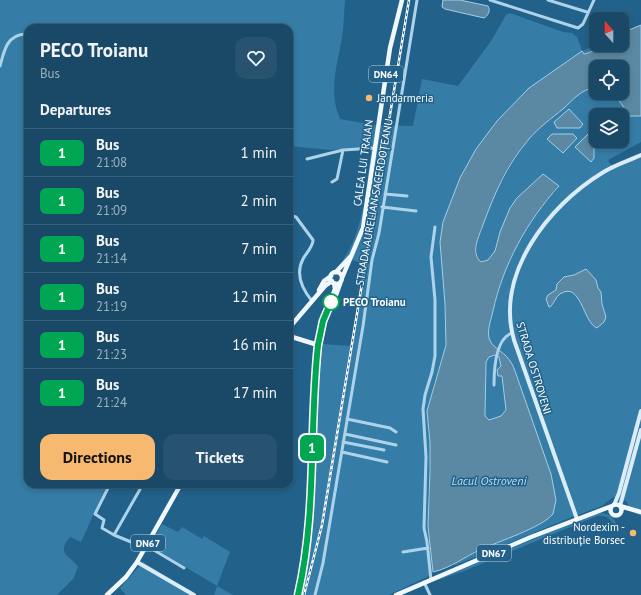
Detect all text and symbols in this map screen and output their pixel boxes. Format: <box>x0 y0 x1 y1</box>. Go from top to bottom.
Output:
north arrow <box>589 12 629 52</box>
map controls <box>589 12 629 148</box>
button: heart <box>235 37 277 79</box>
text: PECO Troianu <box>40 38 148 62</box>
button: locate <box>589 60 629 100</box>
text: Bus <box>40 65 60 82</box>
road number: DN64 <box>369 66 403 82</box>
place label: Jandarmeria <box>376 91 433 105</box>
marker: Jandarmeria <box>364 93 374 103</box>
text: Departures <box>40 100 111 119</box>
button: layers <box>589 108 629 148</box>
street label: STRADA AURELIAN SACERDOȚEANU <box>352 117 397 287</box>
street label: CALEA LUI TRAIAN <box>350 119 376 207</box>
text: Bus <box>96 135 119 154</box>
text: 1 min <box>240 143 277 162</box>
text: 1 <box>58 144 66 162</box>
text: 21:08 <box>96 154 127 171</box>
text: Bus <box>96 183 119 202</box>
text: 2 min <box>240 191 277 210</box>
text: 1 <box>58 192 66 210</box>
text: 21:09 <box>96 202 127 219</box>
text: Bus <box>96 231 119 250</box>
text: 7 min <box>241 239 277 258</box>
text: 1 <box>58 240 66 258</box>
text: 21:14 <box>96 250 127 267</box>
text: Bus <box>96 279 119 298</box>
text: 12 min <box>232 287 277 306</box>
text: 1 <box>58 288 66 306</box>
marker: PECO Troianu <box>322 293 340 311</box>
place label: PECO Troianu <box>343 295 406 309</box>
text: 21:19 <box>96 298 127 315</box>
street label: STRADA OSTROVENI <box>513 320 555 416</box>
text: Bus <box>96 327 119 346</box>
text: 16 min <box>232 335 277 354</box>
text: 1 <box>58 336 66 354</box>
text: 21:23 <box>96 346 127 363</box>
text: Bus <box>96 375 119 394</box>
text: 17 min <box>233 383 277 402</box>
text: 1 <box>58 384 66 402</box>
text: 21:24 <box>96 394 127 411</box>
button: Directions <box>40 434 155 480</box>
button: Tickets <box>163 434 277 480</box>
line badge: 1 <box>299 435 325 461</box>
text: 1 <box>308 439 316 457</box>
water label: Lacul Ostroveni <box>451 473 527 488</box>
place label: Nordexim - distribuție Borsec <box>543 520 625 547</box>
marker: Nordexim - distribuție Borsec <box>628 528 638 538</box>
road number: DN67 <box>131 535 165 551</box>
road number: DN67 <box>477 545 511 561</box>

